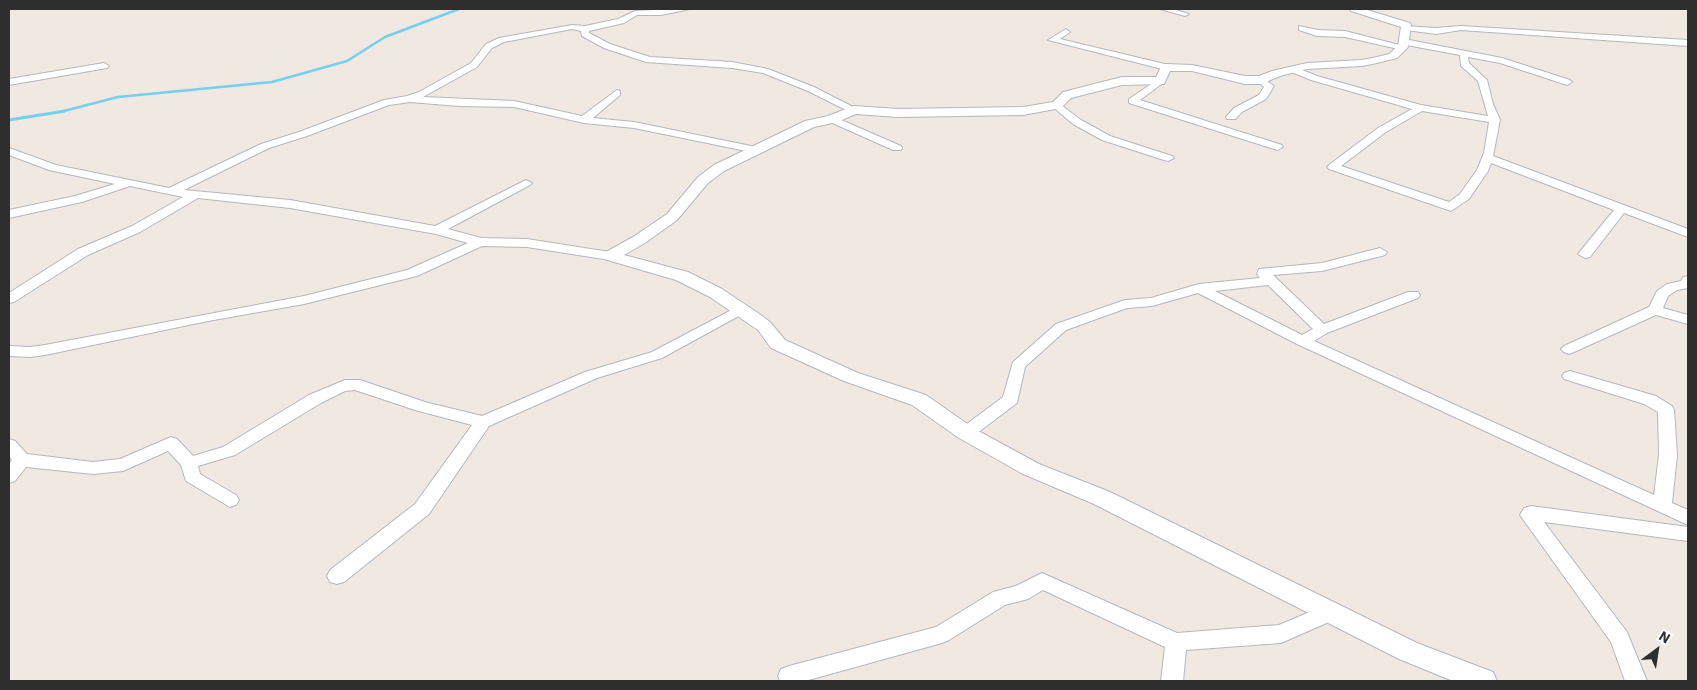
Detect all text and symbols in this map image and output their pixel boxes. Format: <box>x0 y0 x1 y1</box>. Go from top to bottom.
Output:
north arrow <box>1632 625 1682 675</box>
text: N <box>1656 627 1674 647</box>

